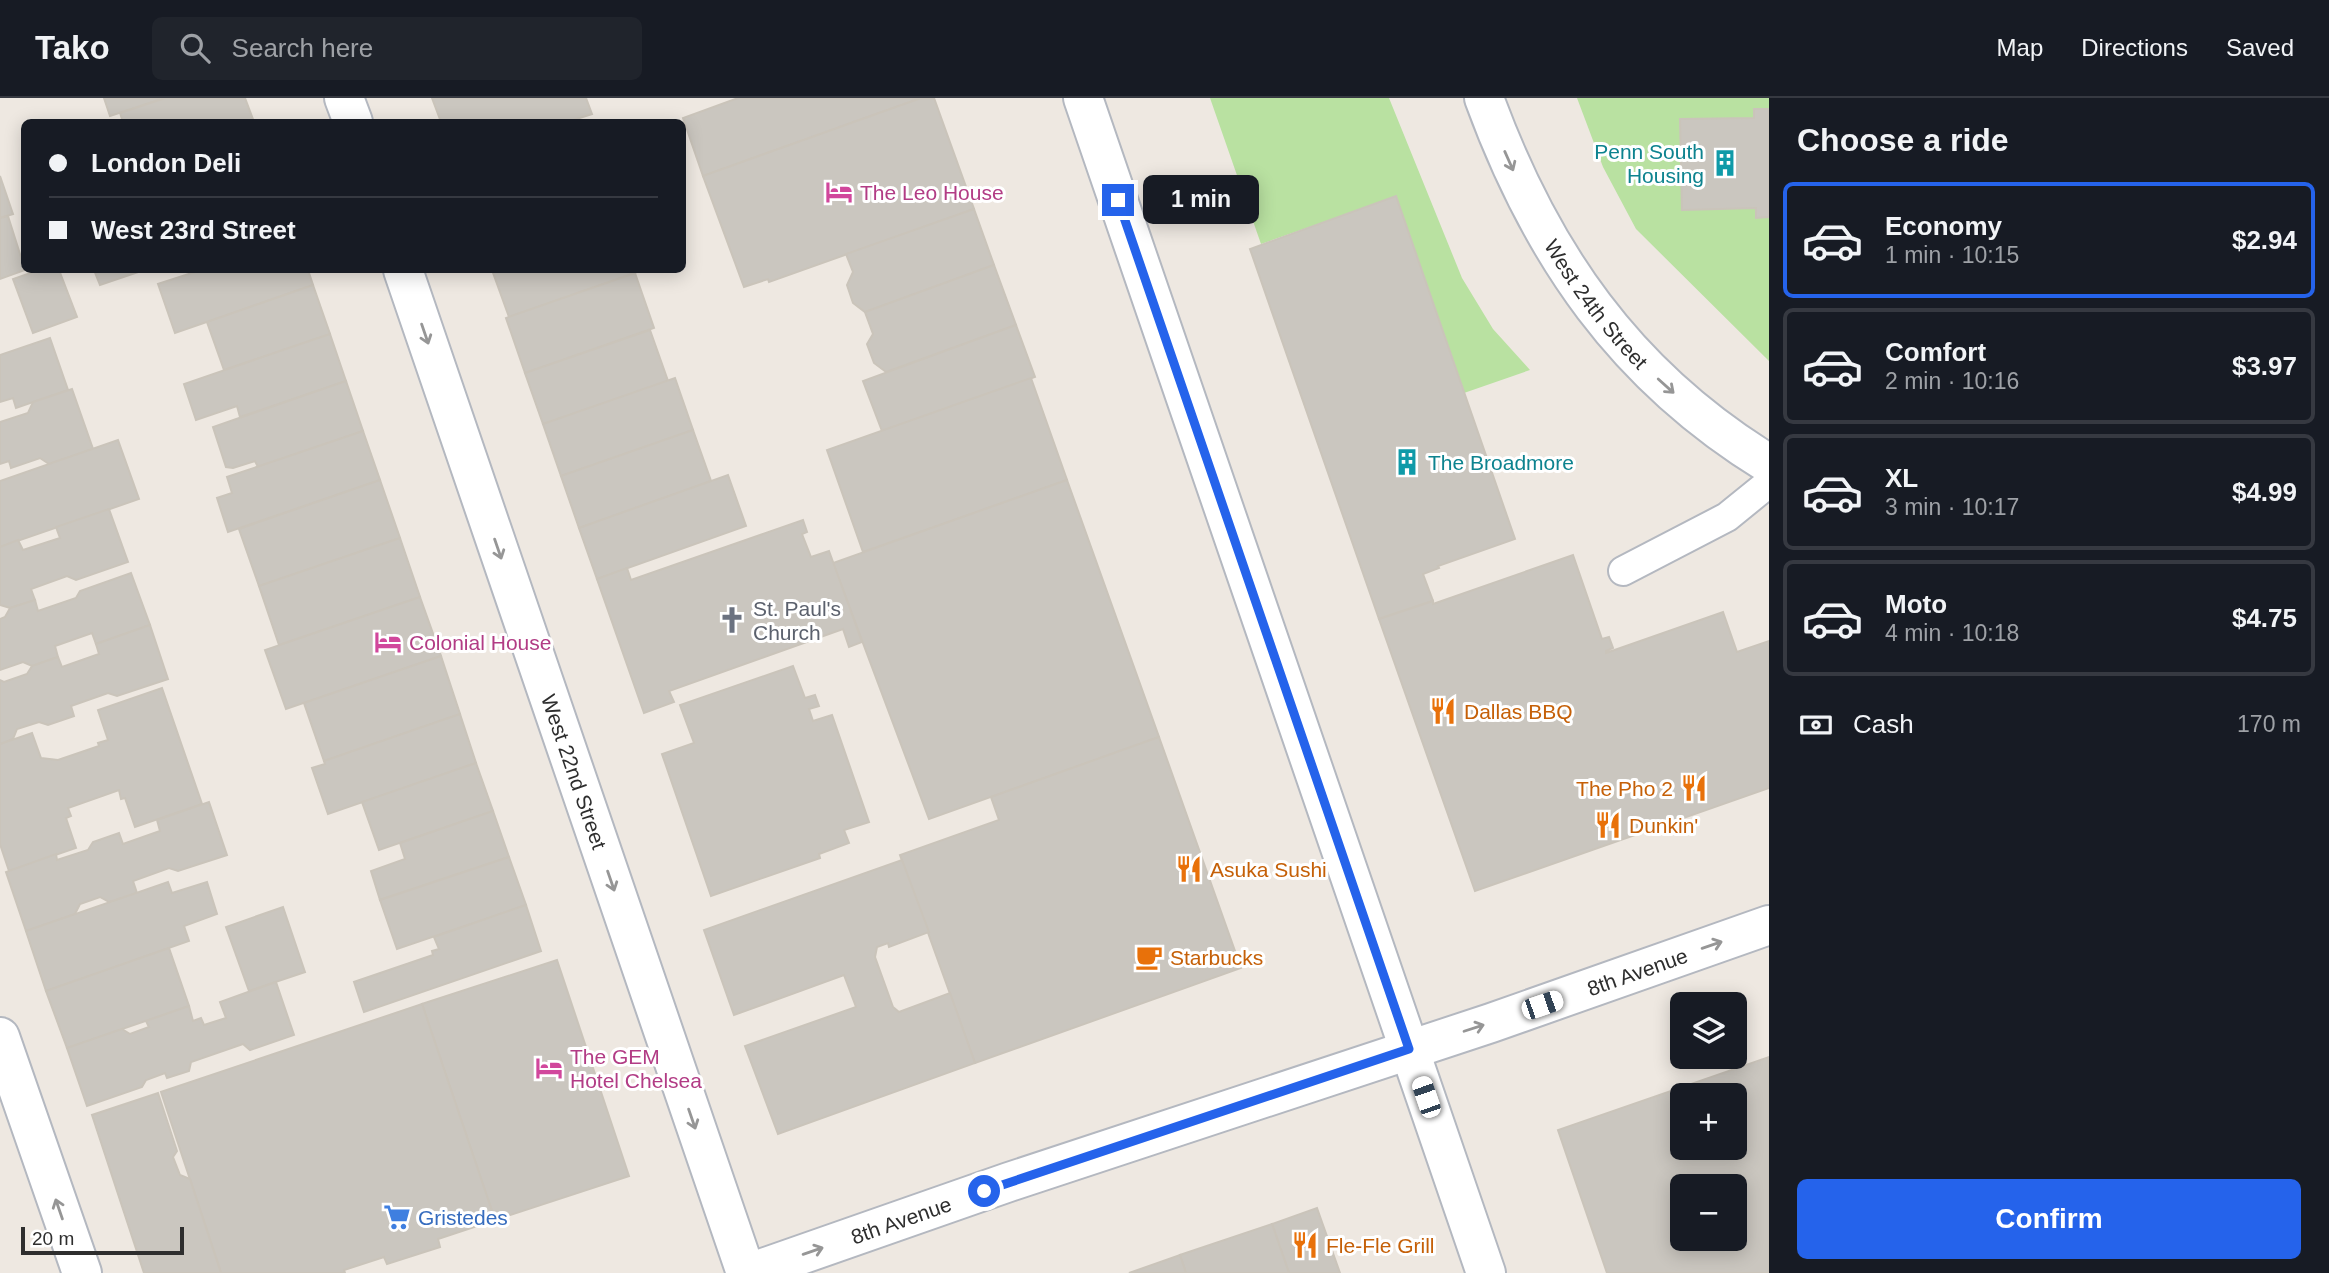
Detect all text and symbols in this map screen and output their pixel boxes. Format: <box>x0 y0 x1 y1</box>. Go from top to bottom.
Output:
search box <box>152 17 642 80</box>
text: Tako <box>35 29 110 66</box>
icon: search <box>176 29 214 67</box>
text: Search here <box>232 33 373 63</box>
text: Map <box>1997 34 2043 61</box>
text: Directions <box>2081 34 2188 61</box>
text: Saved <box>2226 34 2294 61</box>
text: Choose a ride <box>1797 122 2009 158</box>
place label: Penn South Housing <box>1594 140 1704 187</box>
text: London Deli <box>91 148 241 178</box>
building icon: Penn South Housing <box>1710 148 1740 178</box>
one-way arrow <box>1503 150 1516 172</box>
callout: 1 min <box>1142 176 1258 224</box>
hotel icon: The Leo House <box>824 177 854 207</box>
place label: The Leo House <box>860 181 1004 204</box>
route end <box>1102 184 1134 216</box>
text: 1 min <box>1171 186 1231 212</box>
icon: car <box>1801 209 1864 272</box>
text: Economy <box>1885 211 2002 241</box>
text: West 23rd Street <box>91 215 296 245</box>
text: $2.94 <box>2232 225 2297 255</box>
street label: West 24th Street <box>1540 235 1653 373</box>
text: 1 min · 10:15 <box>1885 242 2019 268</box>
one-way arrow <box>420 323 432 345</box>
icon: car <box>1801 335 1864 398</box>
text: Comfort <box>1885 337 1986 367</box>
text: $3.97 <box>2232 351 2297 381</box>
text: 2 min · 10:16 <box>1885 368 2019 394</box>
one-way arrow <box>1657 378 1675 394</box>
building icon: The Broadmore <box>1392 447 1422 477</box>
place label: The Broadmore <box>1428 451 1574 474</box>
icon: car <box>1801 461 1864 524</box>
text: XL <box>1885 463 1918 493</box>
text: $4.99 <box>2232 477 2297 507</box>
text: 3 min · 10:17 <box>1885 494 2019 520</box>
one-way arrow <box>493 538 505 560</box>
icon: car <box>1801 587 1864 650</box>
text: Moto <box>1885 589 1947 619</box>
place label: St. Paul's Church <box>753 597 841 644</box>
text: $4.75 <box>2232 603 2297 633</box>
church icon: St. Paul's Church <box>717 605 747 635</box>
text: 4 min · 10:18 <box>1885 620 2019 646</box>
hotel icon: Colonial House <box>373 627 403 657</box>
place label: Colonial House <box>409 631 551 654</box>
street label: West 22nd Street <box>537 691 612 852</box>
restaurant icon: Dallas BBQ <box>1428 696 1458 726</box>
place label: Dallas BBQ <box>1464 700 1573 723</box>
icon: cash <box>1797 706 1835 744</box>
text: Cash <box>1853 709 1914 739</box>
text: 170 m <box>2237 711 2301 737</box>
restaurant icon: The Pho 2 <box>1679 773 1709 803</box>
place label: The Pho 2 <box>1576 777 1673 800</box>
restaurant icon: Dunkin' <box>1593 810 1623 840</box>
place label: Dunkin' <box>1629 814 1698 837</box>
restaurant icon: Asuka Sushi <box>1174 854 1204 884</box>
place label: Asuka Sushi <box>1210 858 1327 881</box>
one-way arrow <box>606 869 618 891</box>
one-way arrow <box>1701 938 1723 950</box>
cafe icon: Starbucks <box>1134 942 1164 972</box>
street label: 8th Avenue <box>1584 943 1690 1000</box>
place label: Starbucks <box>1170 946 1263 969</box>
car <box>1519 988 1566 1022</box>
map controls <box>1670 992 1747 1251</box>
button: layers <box>1670 992 1747 1069</box>
one-way arrow <box>1463 1021 1485 1033</box>
place label: The GEM Hotel Chelsea <box>570 1045 702 1092</box>
hotel icon: The GEM Hotel Chelsea <box>534 1053 564 1083</box>
car <box>1410 1074 1443 1120</box>
button: + <box>1670 1083 1747 1160</box>
one-way arrow <box>687 1108 699 1130</box>
button: − <box>1670 1174 1747 1251</box>
route start <box>968 1175 1000 1207</box>
button: Confirm <box>1797 1179 2301 1259</box>
street label: 8th Avenue <box>848 1192 954 1248</box>
one-way arrow <box>52 1198 64 1220</box>
supermarket icon: Gristedes <box>382 1202 412 1232</box>
place label: Gristedes <box>418 1206 508 1229</box>
scale bar <box>21 1224 184 1256</box>
text: 20 m <box>32 1228 74 1249</box>
restaurant icon: Fle-Fle Grill <box>1290 1230 1320 1260</box>
place label: Fle-Fle Grill <box>1326 1234 1435 1257</box>
one-way arrow <box>802 1244 824 1256</box>

